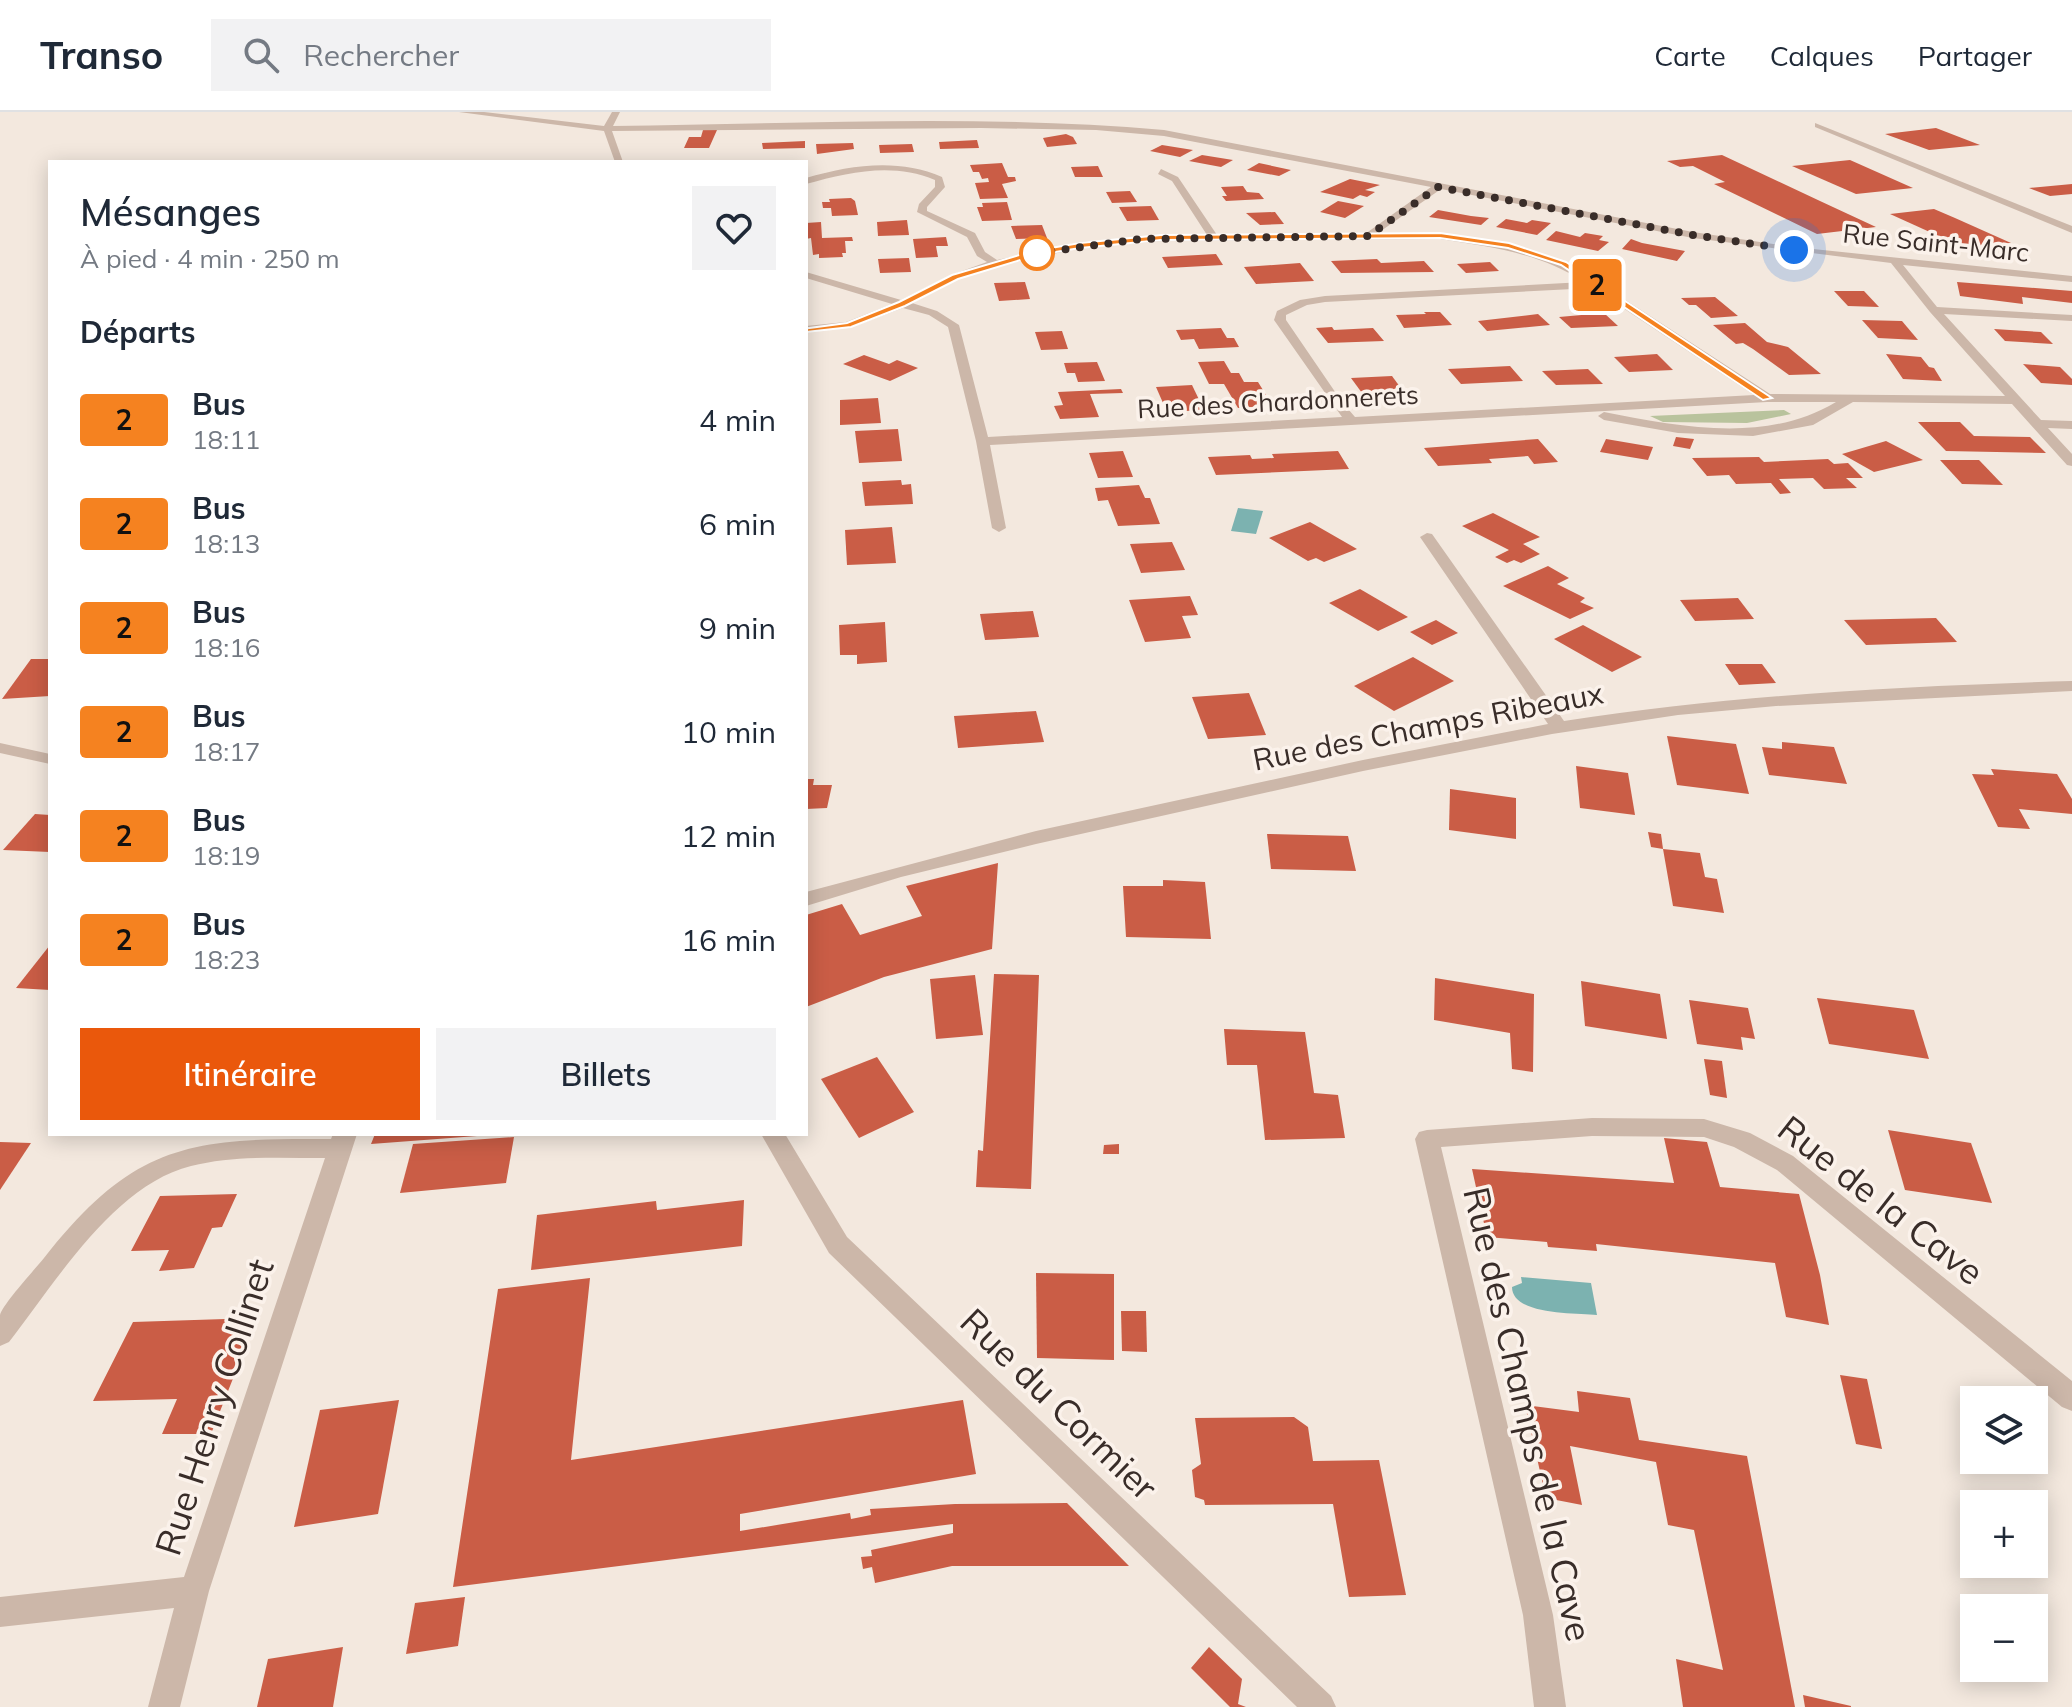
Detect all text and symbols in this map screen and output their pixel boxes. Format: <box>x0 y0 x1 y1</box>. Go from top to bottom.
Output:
search box <box>211 19 771 91</box>
text: Transo <box>40 31 163 79</box>
icon: search <box>239 33 283 77</box>
text: Rechercher <box>303 36 459 74</box>
text: Carte <box>1654 38 1726 73</box>
text: Calques <box>1770 38 1874 73</box>
text: Partager <box>1918 38 2032 73</box>
button: heart <box>692 186 776 270</box>
text: Mésanges <box>80 188 261 236</box>
street label: Rue Saint-Marc <box>1841 216 2031 269</box>
your location <box>1774 230 1814 270</box>
unlabelled marker <box>1020 236 1054 270</box>
text: À pied · 4 min · 250 m <box>80 242 340 275</box>
line badge: 2 <box>1571 259 1623 311</box>
text: 2 <box>1589 267 1605 302</box>
text: Départs <box>80 313 196 351</box>
street label: Rue des Chardonnerets <box>1136 378 1420 425</box>
text: Bus <box>192 385 246 423</box>
text: 4 min <box>699 401 776 439</box>
text: 2 <box>116 402 132 437</box>
text: 18:11 <box>192 423 260 456</box>
text: Bus <box>192 489 246 527</box>
text: 6 min <box>699 505 776 543</box>
text: 2 <box>116 506 132 541</box>
text: 18:13 <box>192 527 260 560</box>
text: Bus <box>192 593 246 631</box>
text: 9 min <box>699 609 776 647</box>
text: 2 <box>116 610 132 645</box>
text: 18:16 <box>192 631 260 664</box>
street label: Rue des Champs Ribeaux <box>1249 673 1606 779</box>
text: Bus <box>192 697 246 735</box>
text: 10 min <box>681 713 776 751</box>
text: 2 <box>116 714 132 749</box>
text: 18:17 <box>192 735 260 768</box>
text: Bus <box>192 801 246 839</box>
text: 12 min <box>681 817 776 855</box>
text: 2 <box>116 818 132 853</box>
text: 18:19 <box>192 839 260 872</box>
text: Bus <box>192 905 246 943</box>
text: 16 min <box>681 921 776 959</box>
text: 2 <box>116 922 132 957</box>
text: 18:23 <box>192 943 260 976</box>
button: Itinéraire <box>80 1028 420 1120</box>
button: Billets <box>436 1028 776 1120</box>
street label: Rue de la Cave <box>1769 1105 1993 1294</box>
street label: Rue des Champs de la Cave <box>1454 1182 1603 1645</box>
street label: Rue Henry Collinet <box>144 1253 283 1560</box>
street label: Rue du Cormier <box>952 1298 1167 1509</box>
map controls <box>1960 1386 2048 1682</box>
button: layers <box>1960 1386 2048 1474</box>
button: + <box>1960 1490 2048 1578</box>
button: − <box>1960 1594 2048 1682</box>

